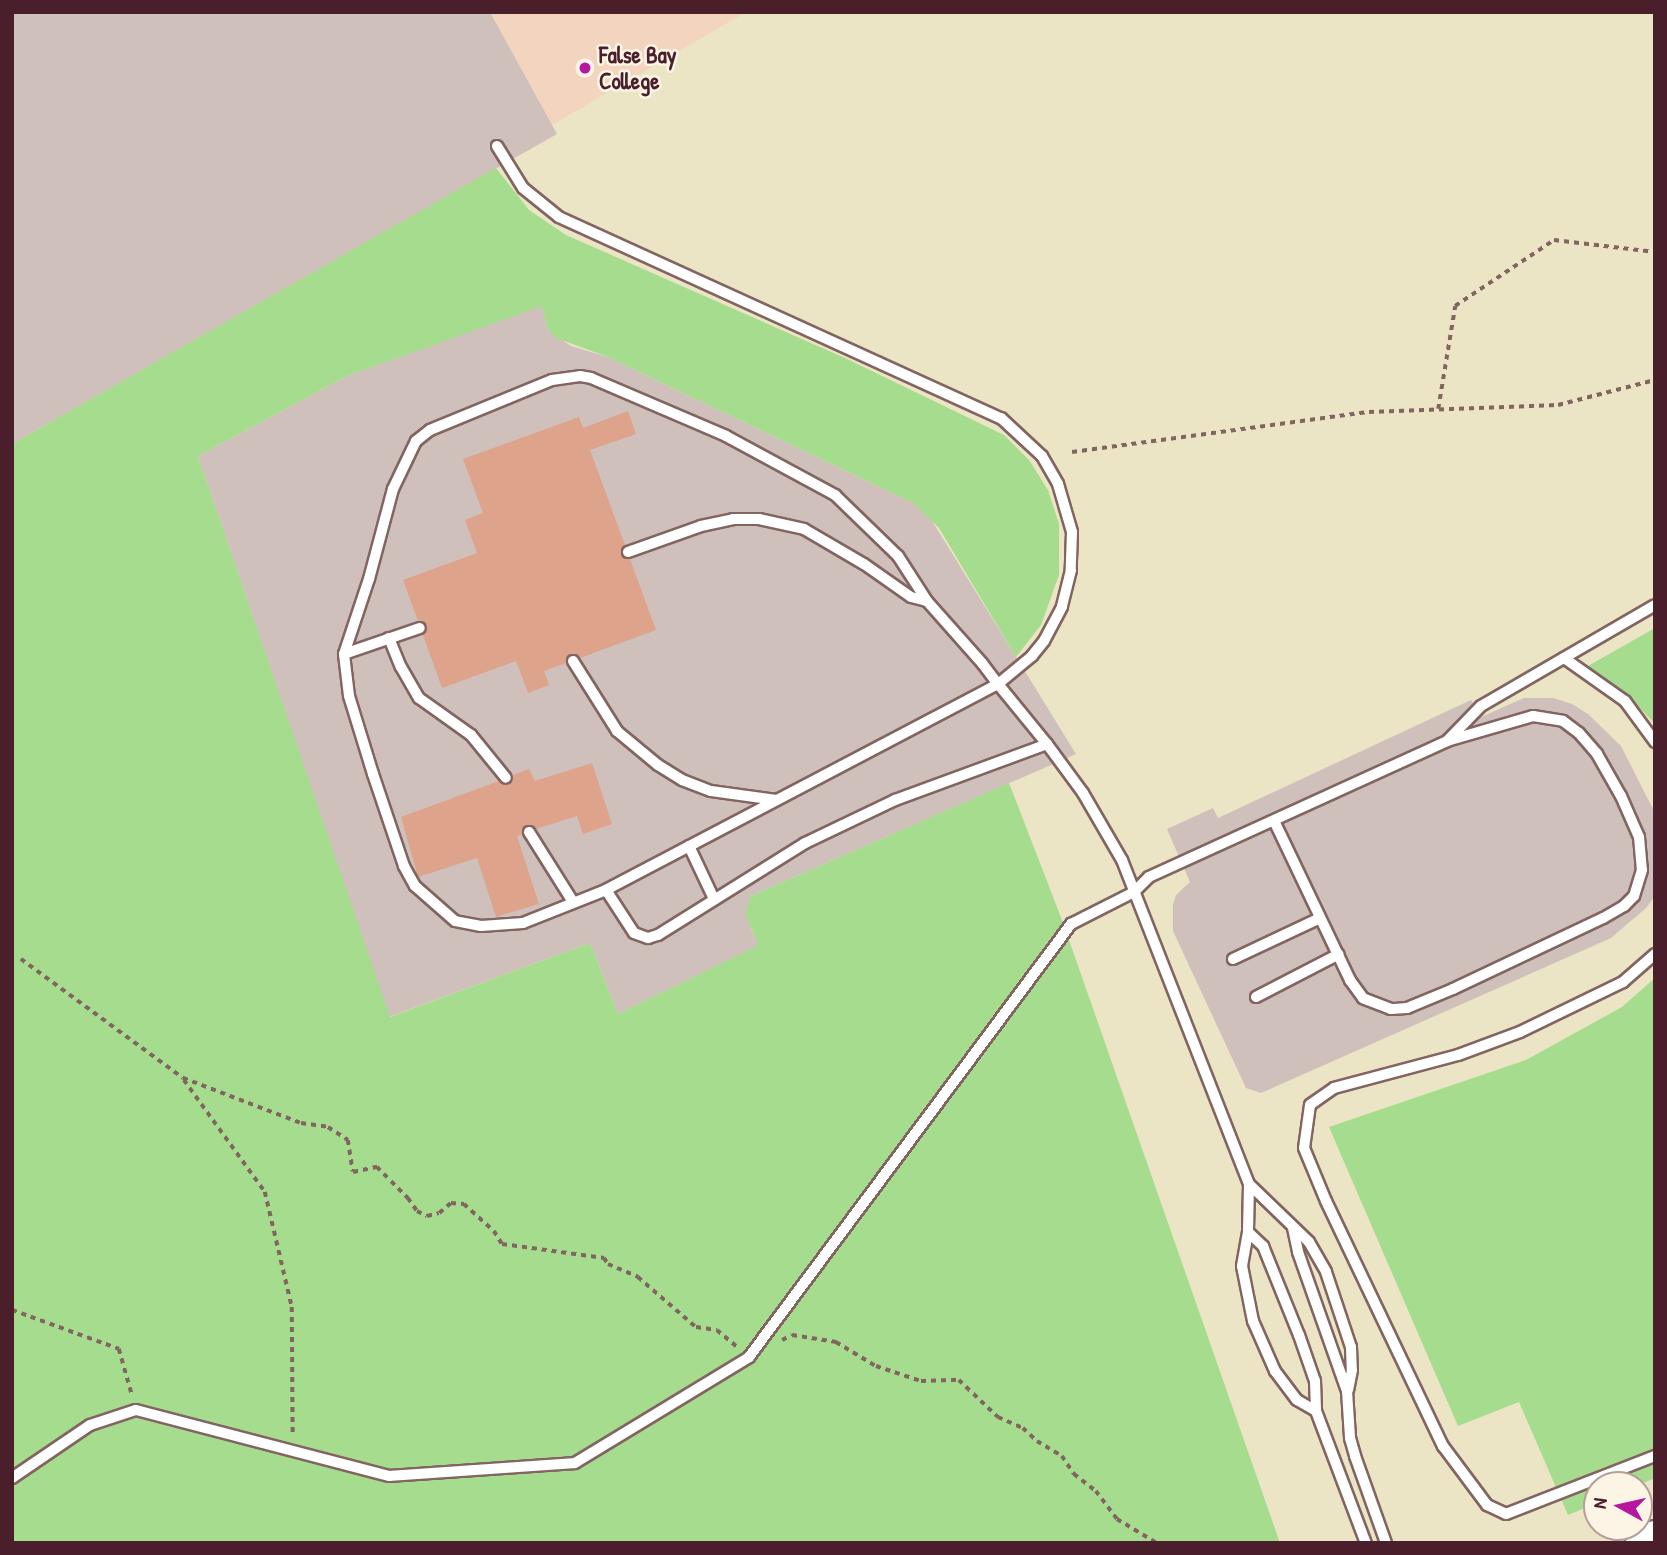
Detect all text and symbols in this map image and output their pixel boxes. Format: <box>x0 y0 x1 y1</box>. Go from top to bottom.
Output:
place label: False Bay College <box>599 41 676 95</box>
marker: False Bay College <box>577 60 593 76</box>
north arrow <box>1583 1471 1653 1541</box>
text: N <box>1586 1497 1613 1510</box>

